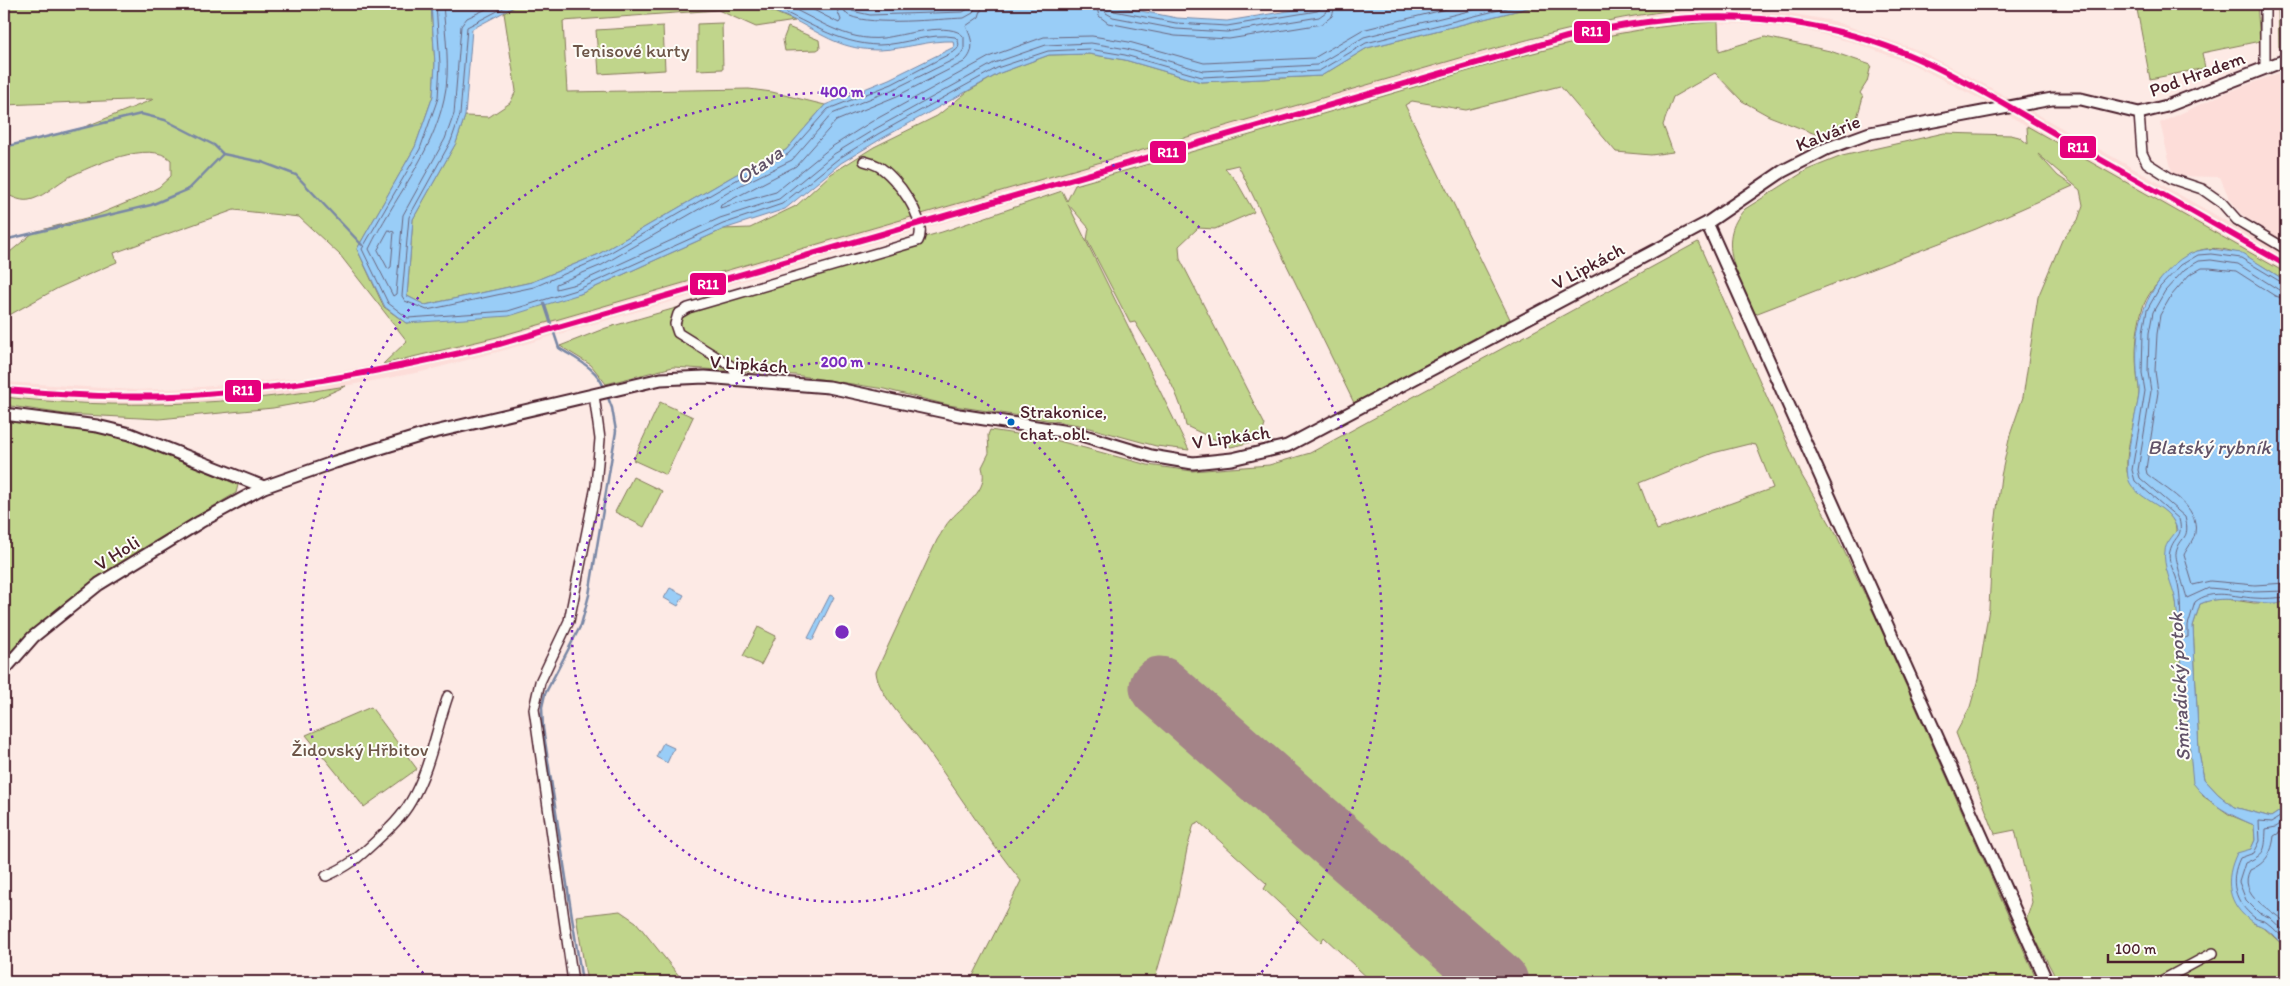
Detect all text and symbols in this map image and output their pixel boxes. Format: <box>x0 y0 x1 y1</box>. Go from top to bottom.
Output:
line badge: R11 <box>1573 20 1611 44</box>
text: R11 <box>1581 23 1603 40</box>
park label: Tenisové kurty <box>572 39 690 62</box>
street label: Pod Hradem <box>2146 46 2248 102</box>
text: 400 m <box>820 83 864 101</box>
street label: Kalvárie <box>1792 110 1864 156</box>
line badge: R11 <box>2059 135 2097 159</box>
text: R11 <box>2067 139 2089 156</box>
water label: Otava <box>731 140 788 190</box>
line badge: R11 <box>1149 140 1187 164</box>
text: R11 <box>1157 144 1179 161</box>
street label: V Lipkách <box>1548 237 1629 295</box>
line badge: R11 <box>689 272 727 296</box>
text: R11 <box>697 276 719 293</box>
street label: V Lipkách <box>709 350 790 378</box>
text: 200 m <box>821 353 864 371</box>
line badge: R11 <box>224 379 262 403</box>
text: R11 <box>232 382 254 399</box>
place label: Strakonice, chat. obl. <box>1020 401 1107 445</box>
marker: Strakonice, chat. obl. <box>1006 417 1016 427</box>
street label: V Lipkách <box>1190 420 1272 454</box>
water label: Blatský rybník <box>2147 435 2272 459</box>
street label: V Holi <box>90 530 144 576</box>
water label: Smiradický potok <box>2163 610 2195 762</box>
centre of rings <box>833 623 851 641</box>
park label: Židovský Hřbitov <box>291 738 429 761</box>
scale bar <box>2108 931 2242 963</box>
text: 100 m <box>2115 940 2157 958</box>

